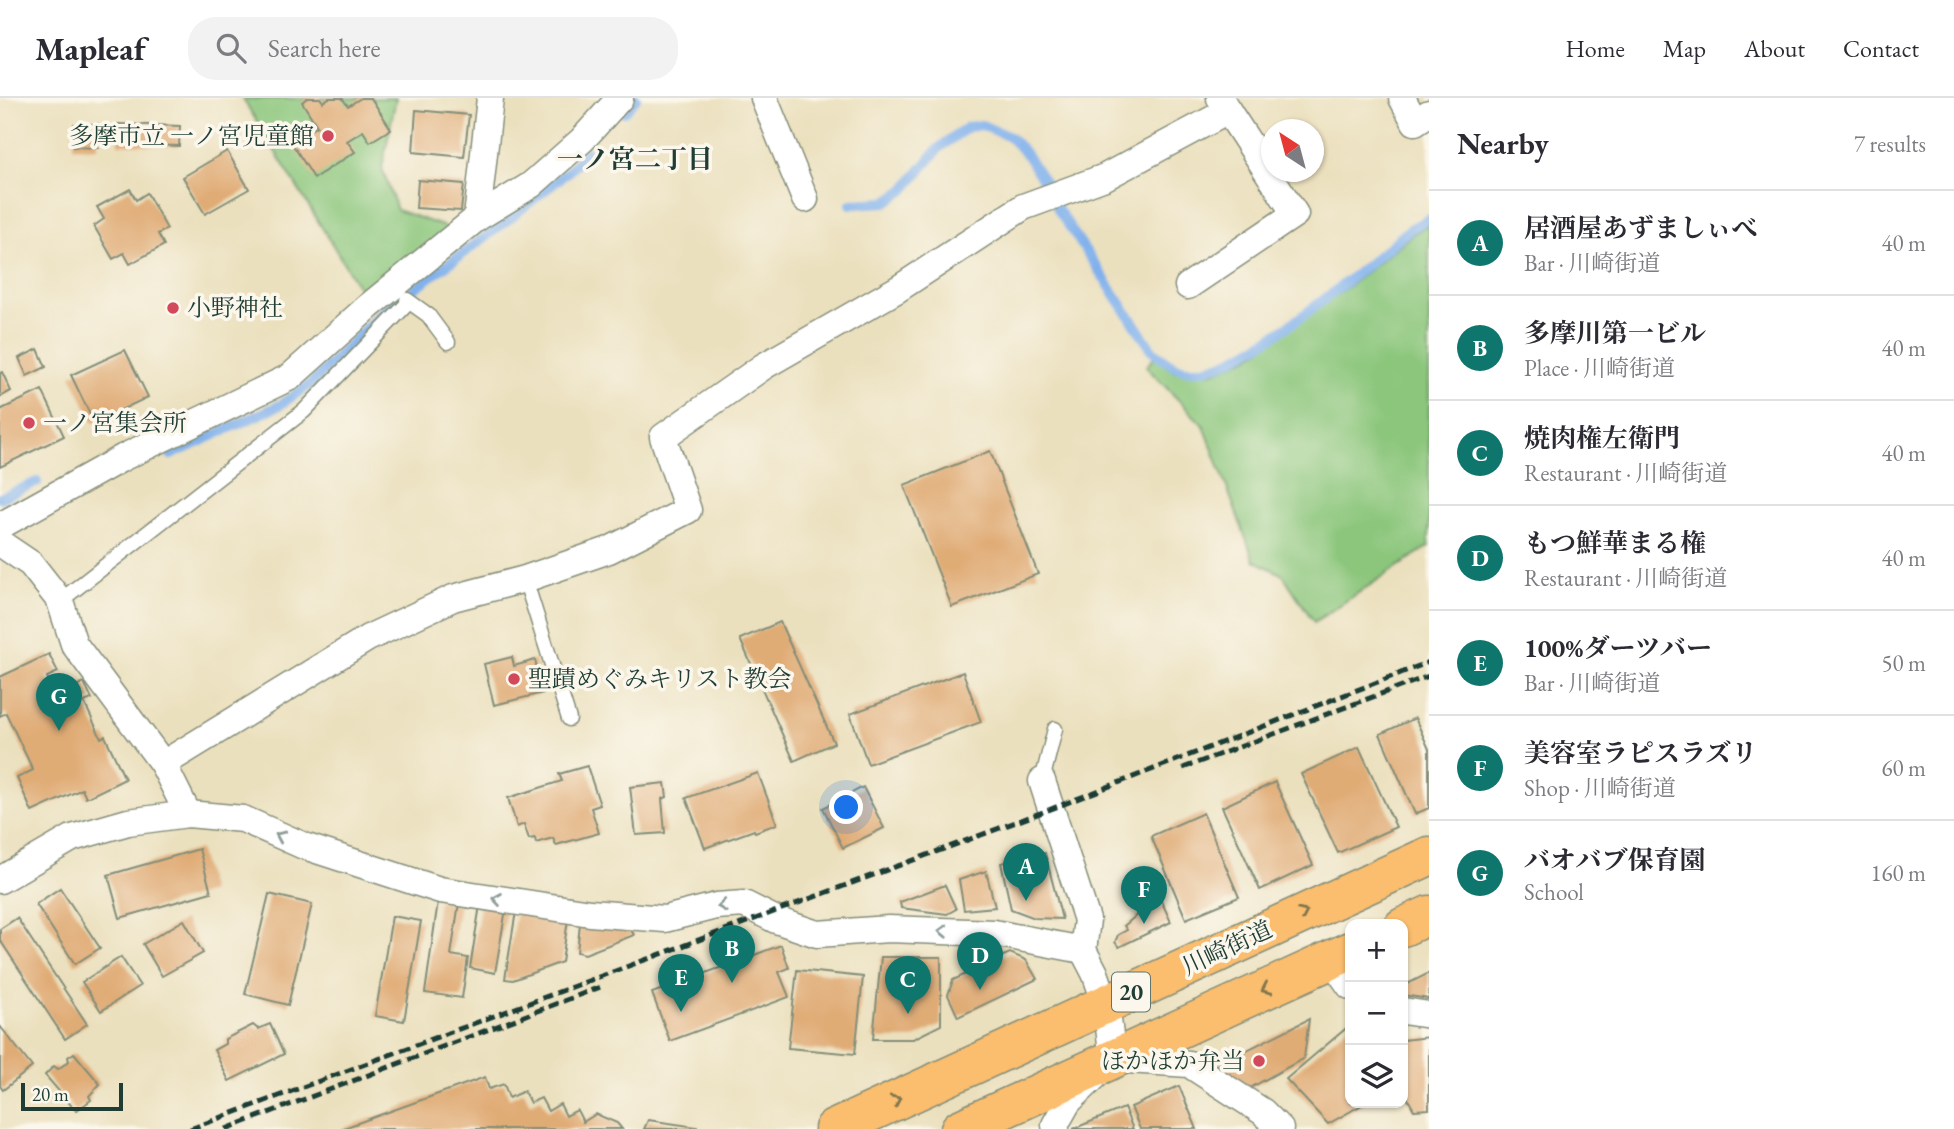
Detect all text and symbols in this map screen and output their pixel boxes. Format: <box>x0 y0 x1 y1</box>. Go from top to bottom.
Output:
search box <box>188 17 678 80</box>
text: Mapleaf <box>35 27 146 70</box>
icon: search <box>212 29 250 67</box>
text: Search here <box>268 31 381 65</box>
text: Home <box>1565 33 1625 64</box>
text: Map <box>1663 33 1706 64</box>
text: About <box>1744 33 1805 64</box>
text: Contact <box>1843 33 1919 64</box>
north arrow <box>1261 119 1324 182</box>
place label: 多摩市立 一ノ宮児童館 <box>69 120 314 151</box>
text: Nearby <box>1457 124 1549 163</box>
marker: 多摩市立 一ノ宮児童館 <box>320 128 336 144</box>
text: 7 results <box>1854 129 1926 159</box>
district label: 一ノ宮二丁目 <box>557 142 713 176</box>
text: 居酒屋あずましぃべ <box>1524 211 1757 245</box>
text: A <box>1472 228 1488 258</box>
text: 40 m <box>1881 228 1926 258</box>
text: Bar · 川崎街道 <box>1524 248 1660 278</box>
place label: 小野神社 <box>187 292 283 323</box>
marker: 小野神社 <box>165 300 181 316</box>
text: 多摩川第一ビル <box>1524 316 1706 350</box>
text: B <box>1473 333 1487 363</box>
text: 40 m <box>1881 333 1926 363</box>
text: Place · 川崎街道 <box>1524 353 1675 383</box>
place label: 一ノ宮集会所 <box>43 407 187 438</box>
marker: 一ノ宮集会所 <box>21 415 37 431</box>
text: 焼肉権左衛門 <box>1524 421 1680 455</box>
text: C <box>1472 438 1488 468</box>
text: 40 m <box>1881 438 1926 468</box>
text: Restaurant · 川崎街道 <box>1524 458 1727 488</box>
text: もつ鮮華まる権 <box>1524 526 1706 560</box>
text: D <box>1471 543 1489 573</box>
text: 40 m <box>1881 543 1926 573</box>
text: Restaurant · 川崎街道 <box>1524 563 1727 593</box>
text: 100%ダーツバー <box>1524 631 1712 665</box>
text: E <box>1473 648 1487 678</box>
text: 50 m <box>1881 648 1926 678</box>
place label: 聖蹟めぐみキリスト教会 <box>528 663 792 694</box>
text: Bar · 川崎街道 <box>1524 668 1660 698</box>
marker: 聖蹟めぐみキリスト教会 <box>506 671 522 687</box>
pin: G <box>36 673 82 731</box>
text: 美容室ラピスラズリ <box>1524 736 1757 770</box>
text: F <box>1474 753 1486 783</box>
text: 60 m <box>1881 753 1926 783</box>
text: Shop · 川崎街道 <box>1524 773 1676 803</box>
your location <box>829 790 863 824</box>
one-way arrow <box>274 830 287 844</box>
pin: A <box>1003 843 1049 901</box>
text: バオバブ保育園 <box>1524 843 1705 877</box>
text: G <box>1472 858 1488 888</box>
text: 160 m <box>1870 858 1926 888</box>
pin: F <box>1121 866 1167 924</box>
text: School <box>1524 877 1584 907</box>
one-way arrow <box>491 892 503 907</box>
one-way arrow <box>716 899 728 914</box>
one-way arrow <box>1296 908 1308 922</box>
street label: 川崎街道 <box>1177 913 1277 982</box>
map controls <box>1345 919 1408 1108</box>
button: + <box>1345 919 1408 982</box>
one-way arrow <box>937 924 948 939</box>
pin: B <box>709 925 755 983</box>
pin: D <box>957 932 1003 990</box>
pin: E <box>658 954 704 1012</box>
pin: C <box>885 956 931 1014</box>
road number: 20 <box>1112 972 1150 1012</box>
one-way arrow <box>1261 981 1273 995</box>
button: − <box>1345 982 1408 1045</box>
place label: ほかほか弁当 <box>1101 1045 1245 1076</box>
button: layers <box>1345 1045 1408 1108</box>
marker: ほかほか弁当 <box>1251 1053 1267 1069</box>
scale bar <box>21 1080 122 1112</box>
text: 20 m <box>32 1082 69 1107</box>
one-way arrow <box>889 1095 901 1109</box>

